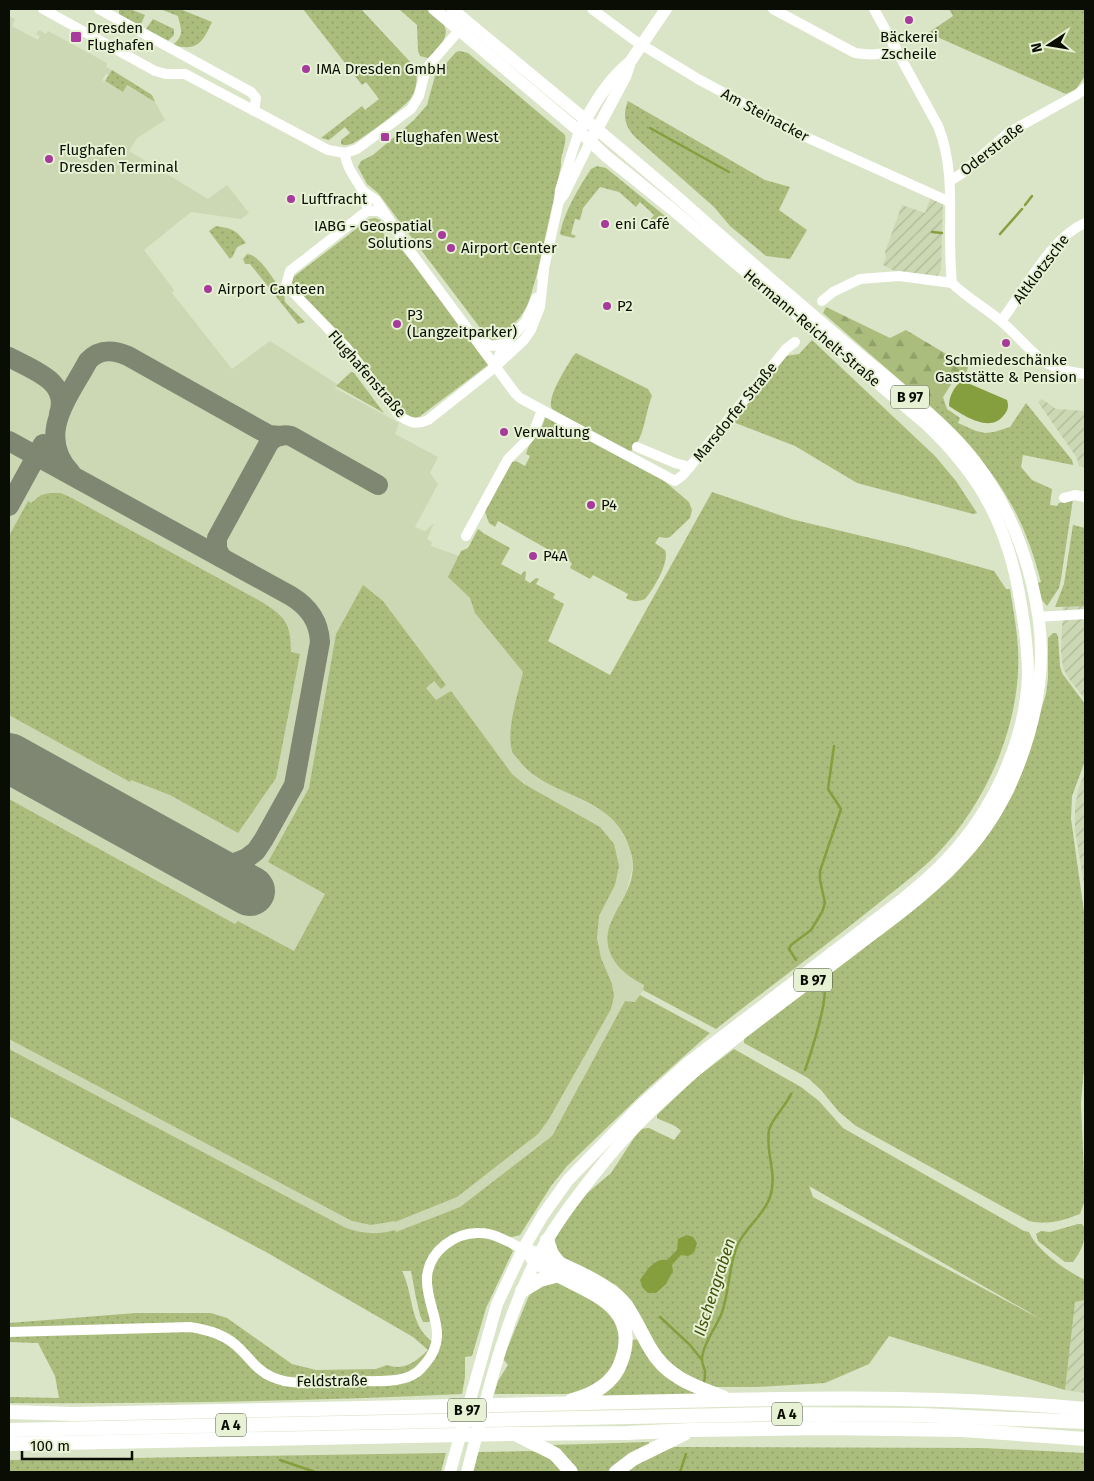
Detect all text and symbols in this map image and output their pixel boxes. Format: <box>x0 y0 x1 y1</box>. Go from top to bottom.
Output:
marker: Bäckerei Zscheile <box>903 14 915 26</box>
place label: Dresden Flughafen <box>87 19 154 54</box>
north arrow <box>1024 20 1074 70</box>
place label: Bäckerei Zscheile <box>880 28 938 63</box>
marker: Dresden Flughafen <box>69 30 83 44</box>
text: N <box>1027 41 1046 54</box>
place label: IMA Dresden GmbH <box>316 60 446 78</box>
marker: IMA Dresden GmbH <box>300 63 312 75</box>
street label: Am Steinacker <box>718 84 812 146</box>
street label: Oderstraße <box>957 119 1027 179</box>
place label: Flughafen West <box>395 128 499 146</box>
marker: Flughafen West <box>379 131 391 143</box>
place label: Flughafen Dresden Terminal <box>59 141 179 176</box>
marker: Flughafen Dresden Terminal <box>43 153 55 165</box>
place label: Luftfracht <box>301 190 368 208</box>
marker: Luftfracht <box>285 193 297 205</box>
place label: eni Café <box>615 215 670 233</box>
place label: IABG - Geospatial Solutions <box>314 217 433 252</box>
marker: eni Café <box>599 218 611 230</box>
marker: IABG - Geospatial Solutions <box>436 229 448 241</box>
street label: Altklotzsche <box>1009 231 1073 307</box>
place label: Airport Center <box>461 239 557 257</box>
marker: Airport Center <box>445 242 457 254</box>
street label: Hermann-Reichelt-Straße <box>740 266 884 390</box>
place label: Airport Canteen <box>218 280 325 298</box>
marker: Airport Canteen <box>202 283 214 295</box>
place label: P2 <box>617 297 633 315</box>
marker: P2 <box>601 300 613 312</box>
place label: P3 (Langzeitparker) <box>407 306 517 341</box>
marker: P3 (Langzeitparker) <box>391 318 403 330</box>
street label: Flughafenstraße <box>324 327 410 421</box>
marker: Schmiedeschänke Gaststätte & Pension <box>1000 337 1012 349</box>
place label: Schmiedeschänke Gaststätte & Pension <box>935 351 1077 386</box>
street label: Marsdorfer Straße <box>689 359 781 465</box>
road number: B 97 <box>891 386 929 408</box>
place label: Verwaltung <box>514 423 590 441</box>
marker: Verwaltung <box>498 426 510 438</box>
place label: P4 <box>601 496 617 514</box>
marker: P4 <box>585 499 597 511</box>
place label: P4A <box>543 547 568 565</box>
marker: P4A <box>527 550 539 562</box>
road number: B 97 <box>794 968 832 992</box>
water label: Ilschengraben <box>690 1236 739 1339</box>
street label: Feldstraße <box>296 1371 368 1391</box>
road number: B 97 <box>448 1398 486 1422</box>
road number: A 4 <box>772 1402 802 1426</box>
road number: A 4 <box>216 1414 246 1436</box>
scale bar <box>22 1428 132 1460</box>
text: 100 m <box>30 1437 70 1455</box>

